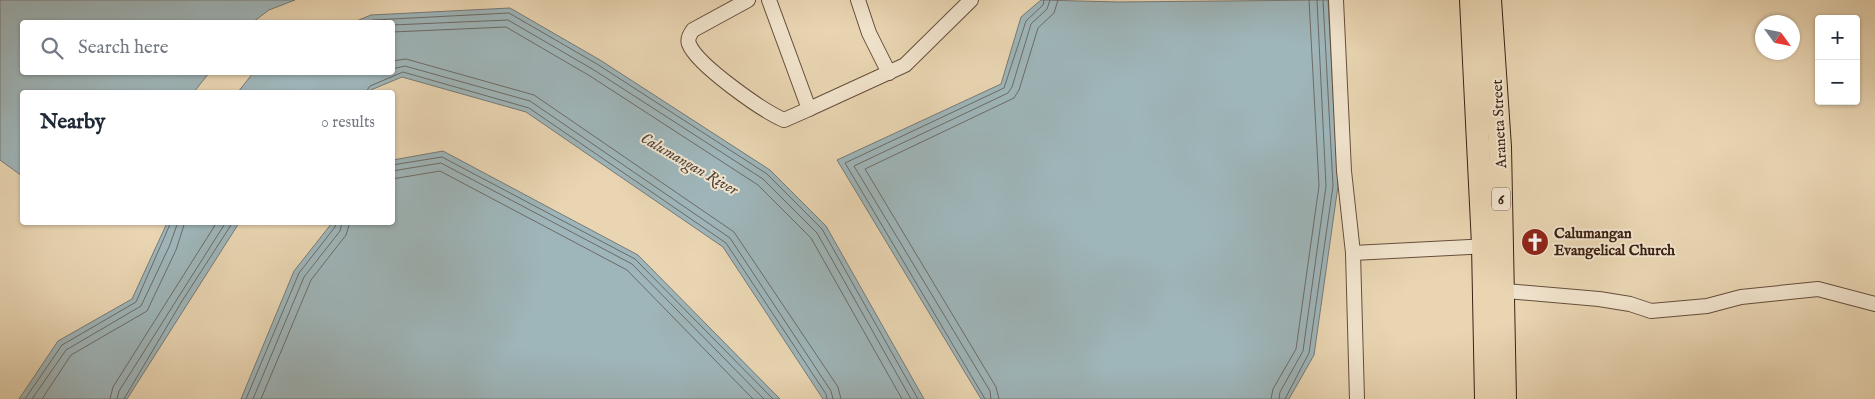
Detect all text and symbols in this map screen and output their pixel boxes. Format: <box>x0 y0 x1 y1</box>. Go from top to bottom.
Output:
north arrow <box>1755 15 1800 60</box>
map controls <box>1815 15 1860 105</box>
button: + <box>1815 15 1860 60</box>
search box <box>20 20 395 75</box>
icon: search <box>38 34 66 62</box>
text: Search here <box>78 36 169 60</box>
button: − <box>1815 60 1860 105</box>
street label: Araneta Street <box>1488 79 1511 170</box>
text: Nearby <box>40 109 105 136</box>
text: 0 results <box>321 113 375 133</box>
water label: Calumangan River <box>637 129 743 201</box>
road number: 6 <box>1492 188 1510 210</box>
place label: Calumangan Evangelical Church <box>1554 224 1676 260</box>
church icon: Calumangan Evangelical Church <box>1520 227 1550 257</box>

